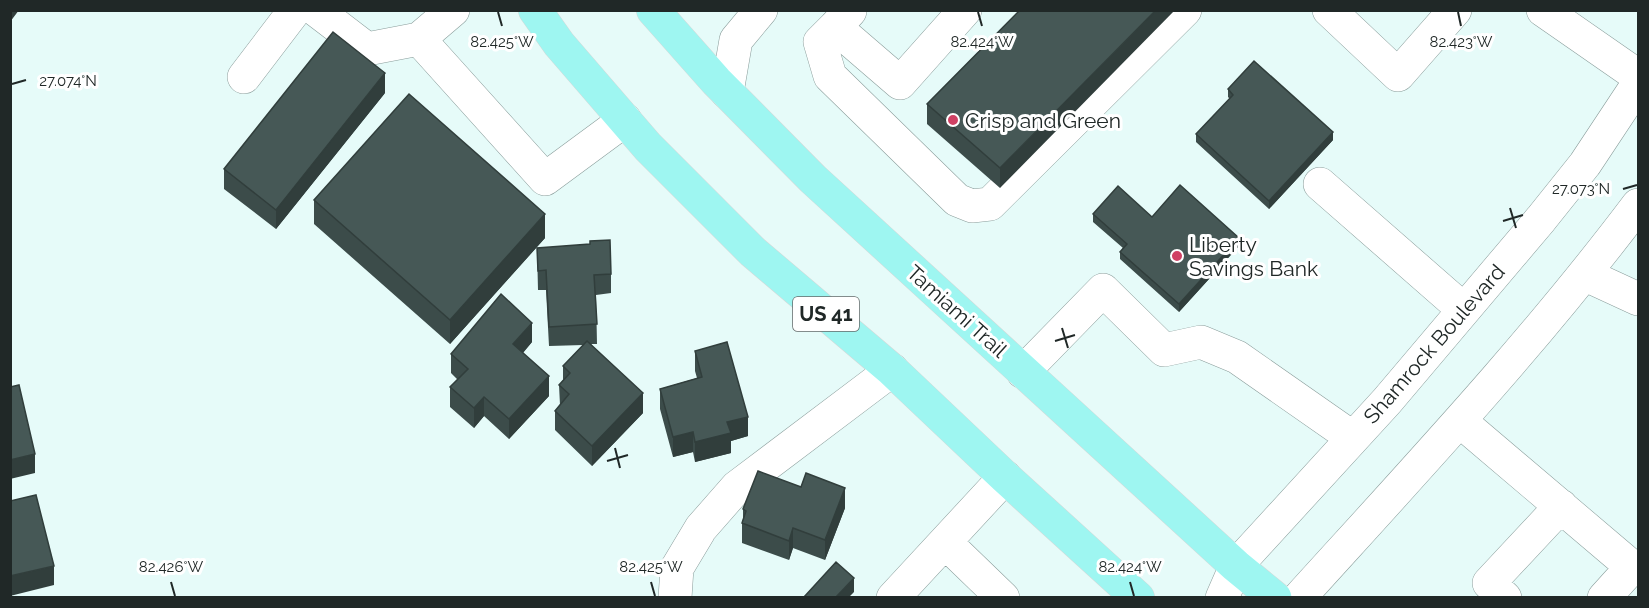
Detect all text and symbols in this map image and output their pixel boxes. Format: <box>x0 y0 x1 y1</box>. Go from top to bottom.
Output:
text: 82.425°W <box>470 33 534 51</box>
text: 82.424°W <box>950 33 1014 51</box>
text: 82.423°W <box>1430 33 1493 51</box>
text: 27.074°N <box>39 72 97 90</box>
place label: Crisp and Green <box>965 108 1121 133</box>
marker: Crisp and Green <box>946 113 960 127</box>
text: 27.073°N <box>1552 180 1610 198</box>
place label: Liberty Savings Bank <box>1189 232 1318 281</box>
marker: Liberty Savings Bank <box>1170 249 1184 263</box>
street label: Shamrock Boulevard <box>1358 259 1510 429</box>
street label: Tamiami Trail <box>902 260 1012 363</box>
road number: US 41 <box>793 297 859 331</box>
text: 82.426°W <box>139 558 203 576</box>
text: 82.425°W <box>619 558 683 576</box>
text: 82.424°W <box>1098 558 1162 576</box>

